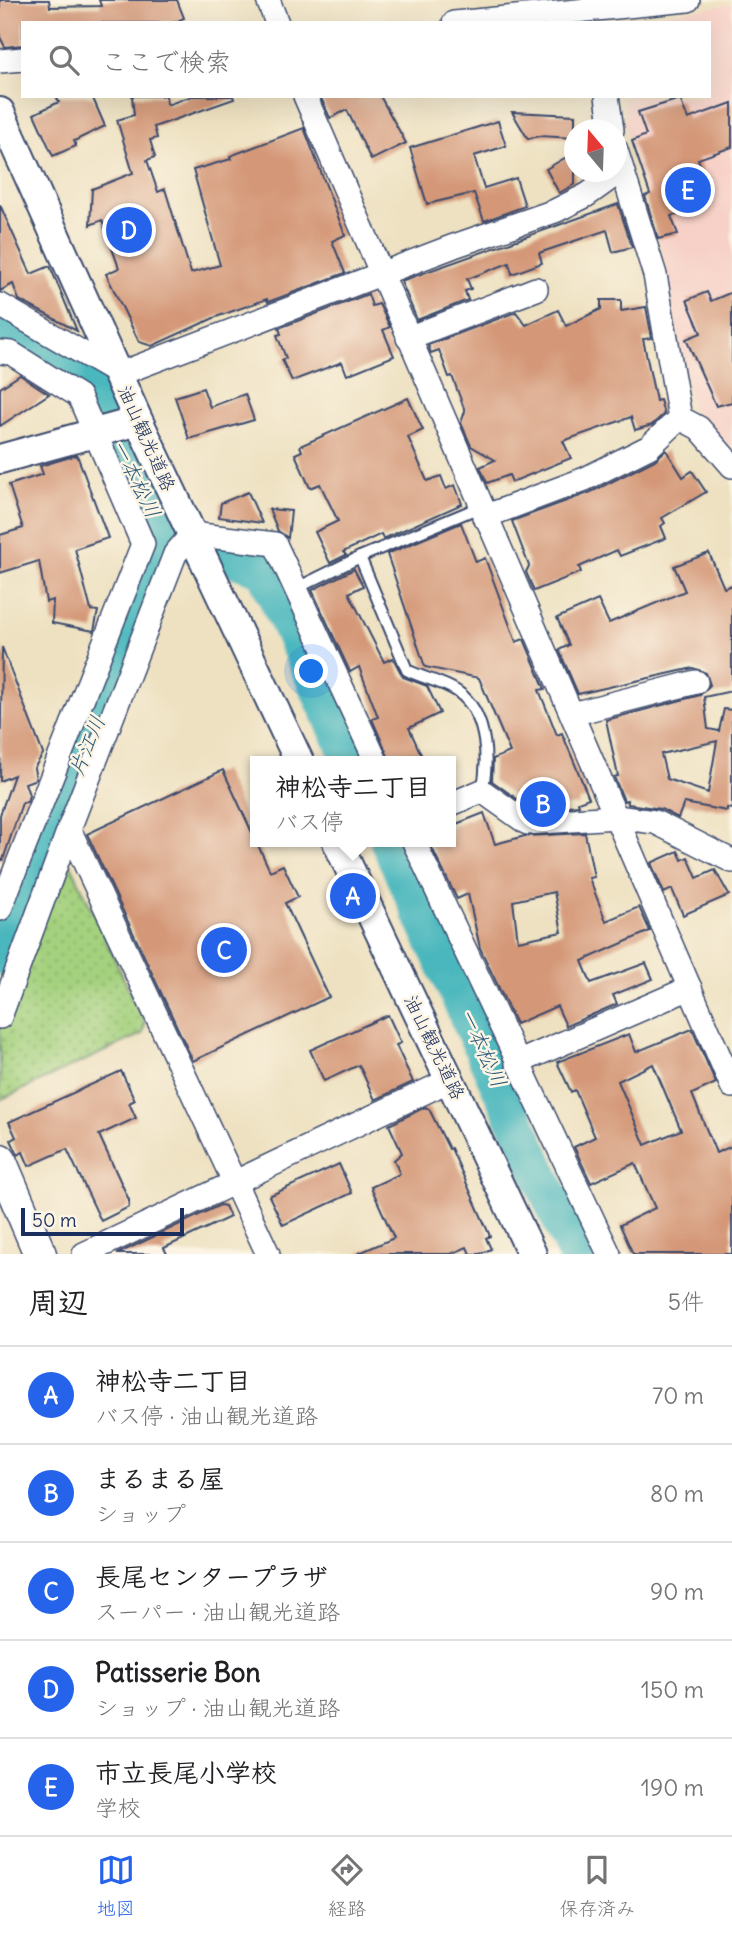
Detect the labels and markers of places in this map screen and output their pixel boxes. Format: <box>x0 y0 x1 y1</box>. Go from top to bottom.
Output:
pin: E <box>665 164 711 216</box>
pin: D <box>106 204 152 256</box>
pin: B <box>520 778 566 830</box>
pin: A <box>330 870 376 922</box>
pin: C <box>201 924 247 976</box>

